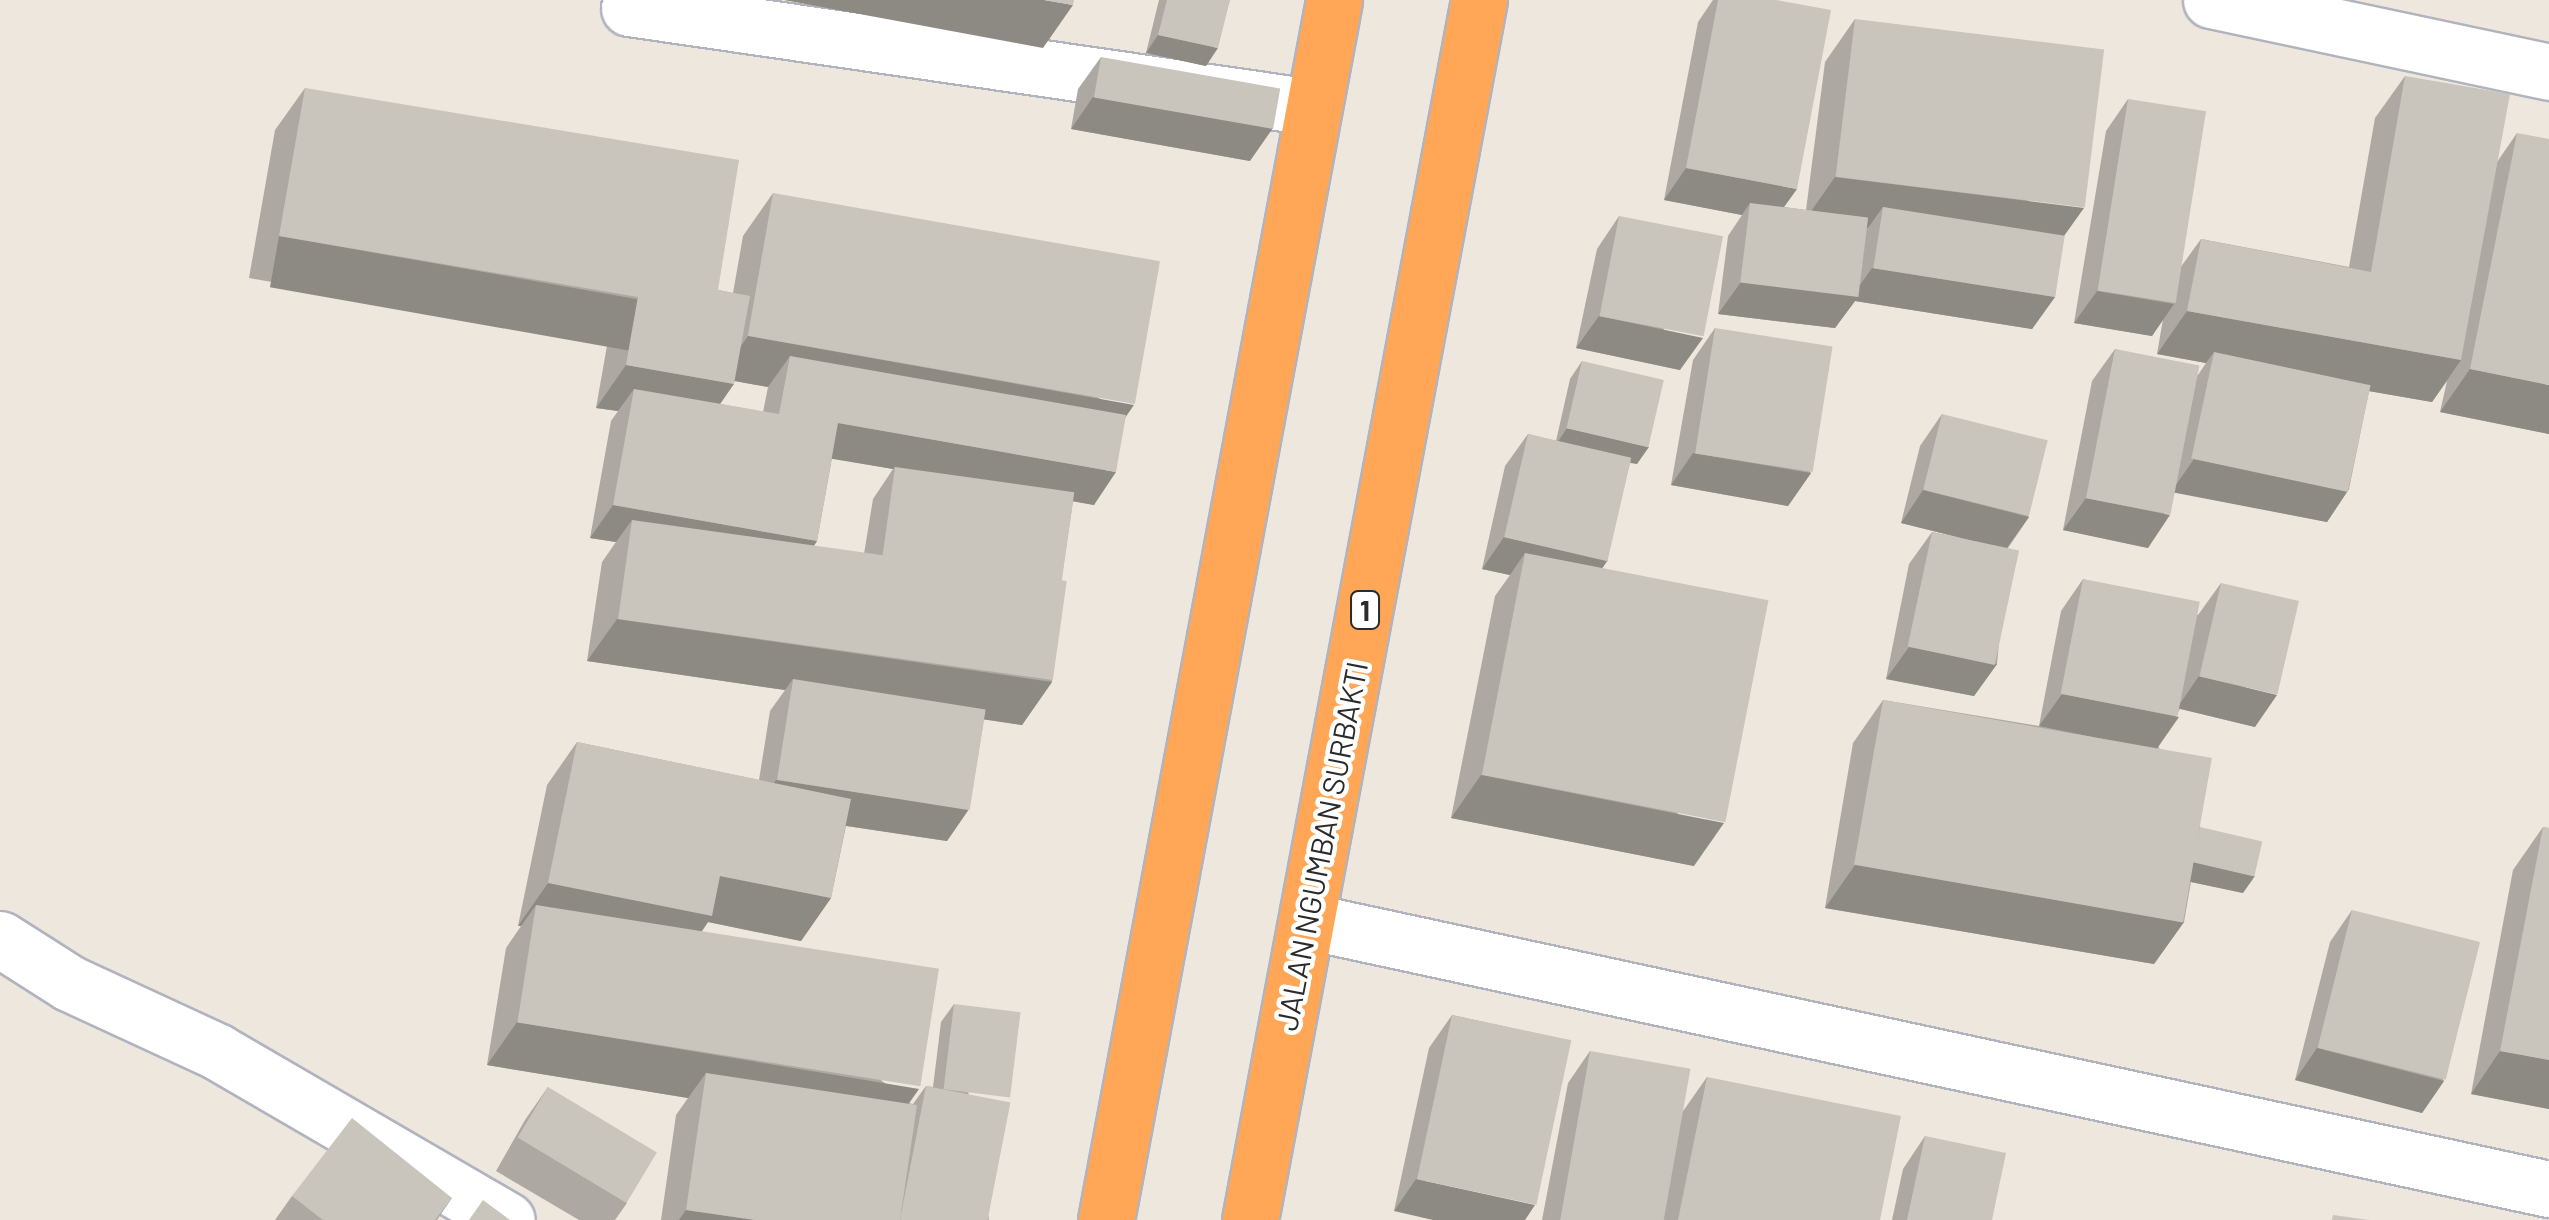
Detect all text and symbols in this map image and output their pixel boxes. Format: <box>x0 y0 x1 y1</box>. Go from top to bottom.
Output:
road number: 1 <box>1350 587 1380 633</box>
street label: JALAN NGUMBAN SURBAKTI <box>1268 658 1374 1034</box>

